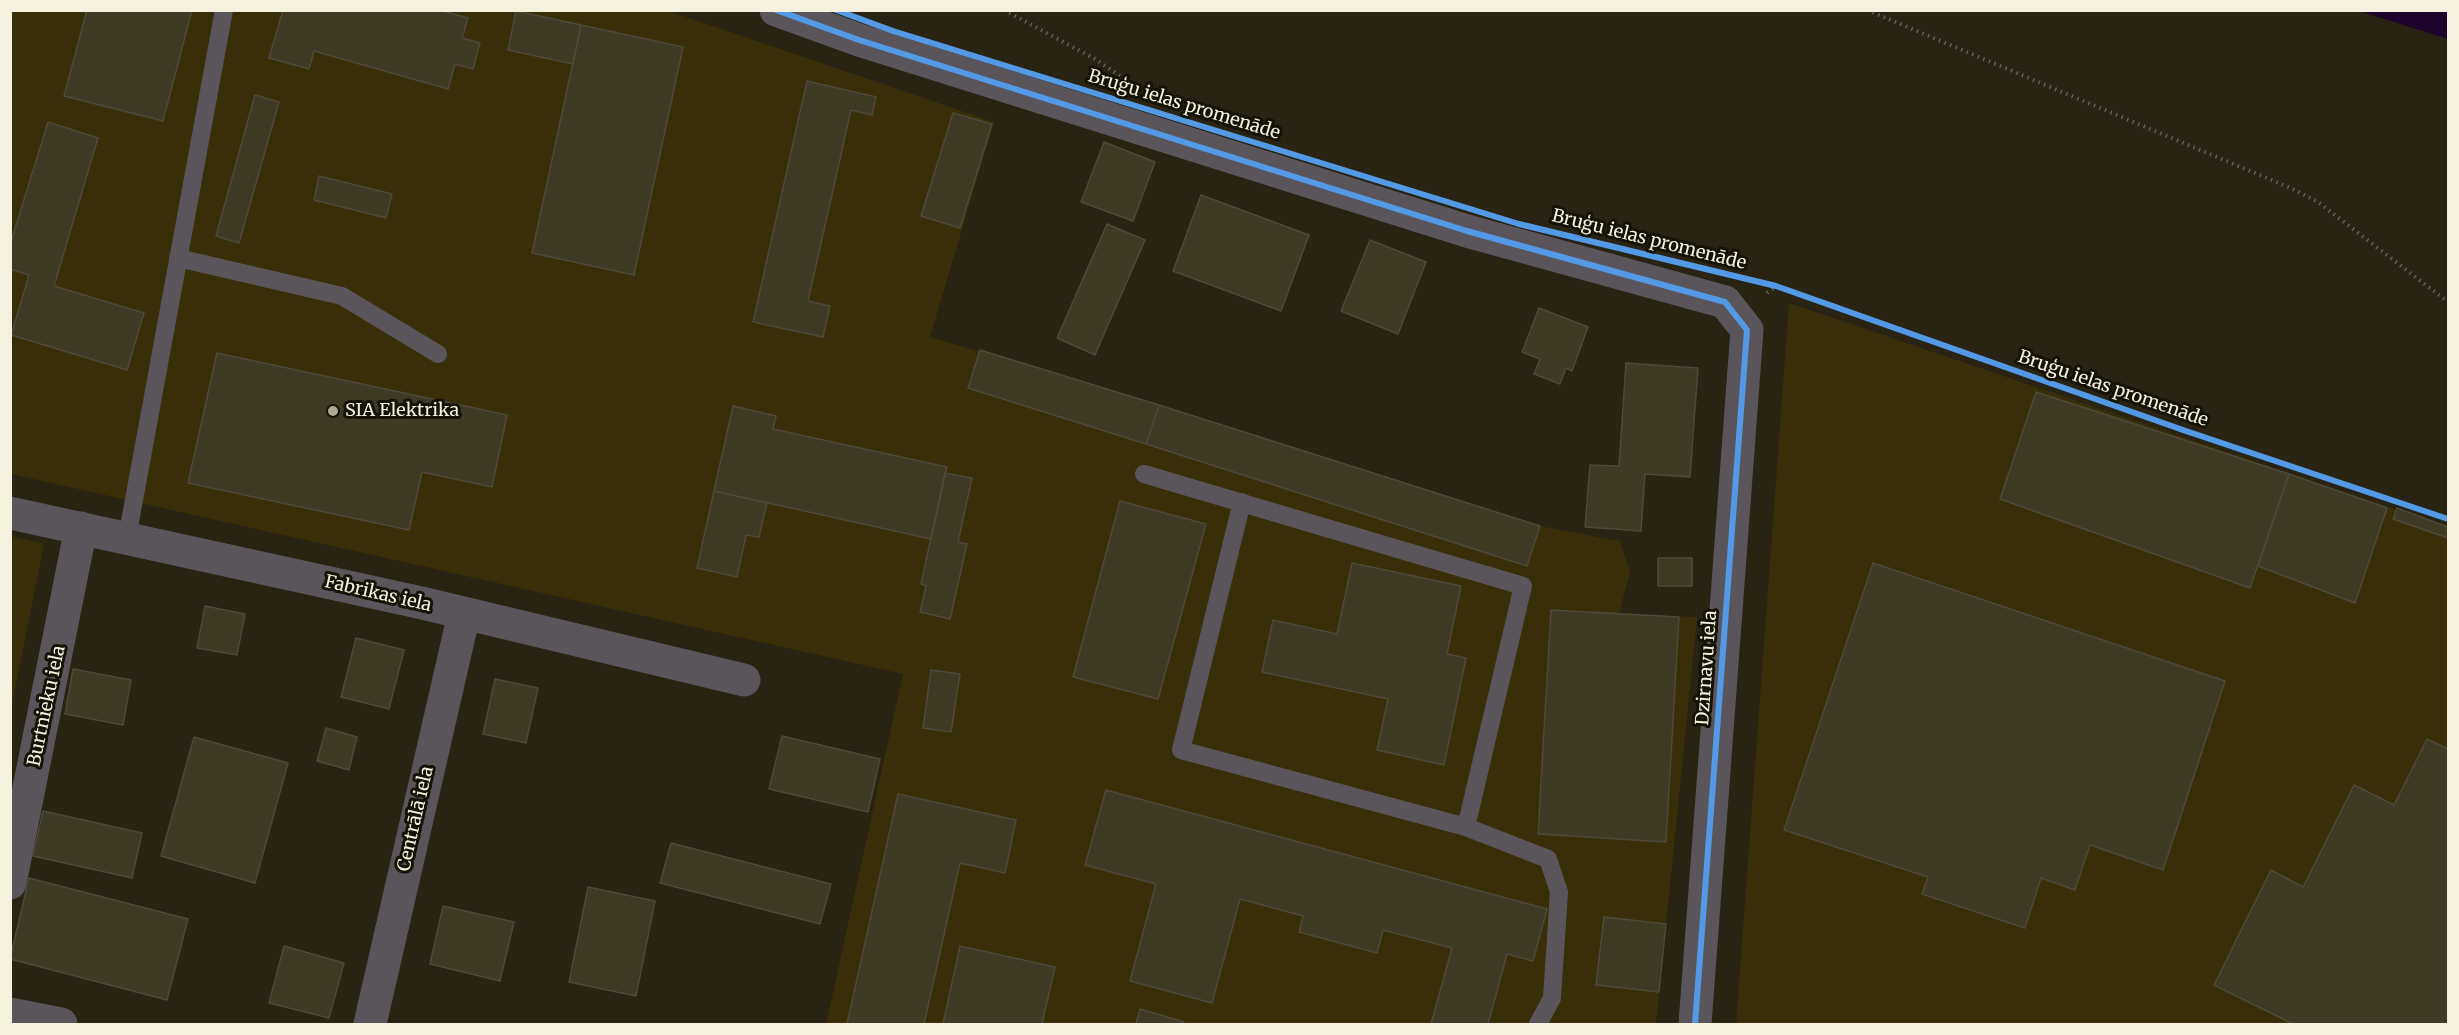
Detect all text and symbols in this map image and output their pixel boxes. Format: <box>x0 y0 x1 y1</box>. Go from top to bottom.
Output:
street label: Bruģu ielas promenāde <box>1085 65 1283 145</box>
street label: Bruģu ielas promenāde <box>1550 205 1748 275</box>
street label: Bruģu ielas promenāde <box>2015 346 2211 432</box>
place label: SIA Elektrika <box>345 400 459 422</box>
marker: SIA Elektrika <box>326 404 340 418</box>
street label: Fabrikas iela <box>322 571 434 617</box>
street label: Dzirnavu iela <box>1692 610 1722 726</box>
street label: Burtnieku iela <box>24 644 70 768</box>
street label: Centrālā iela <box>393 764 439 874</box>

